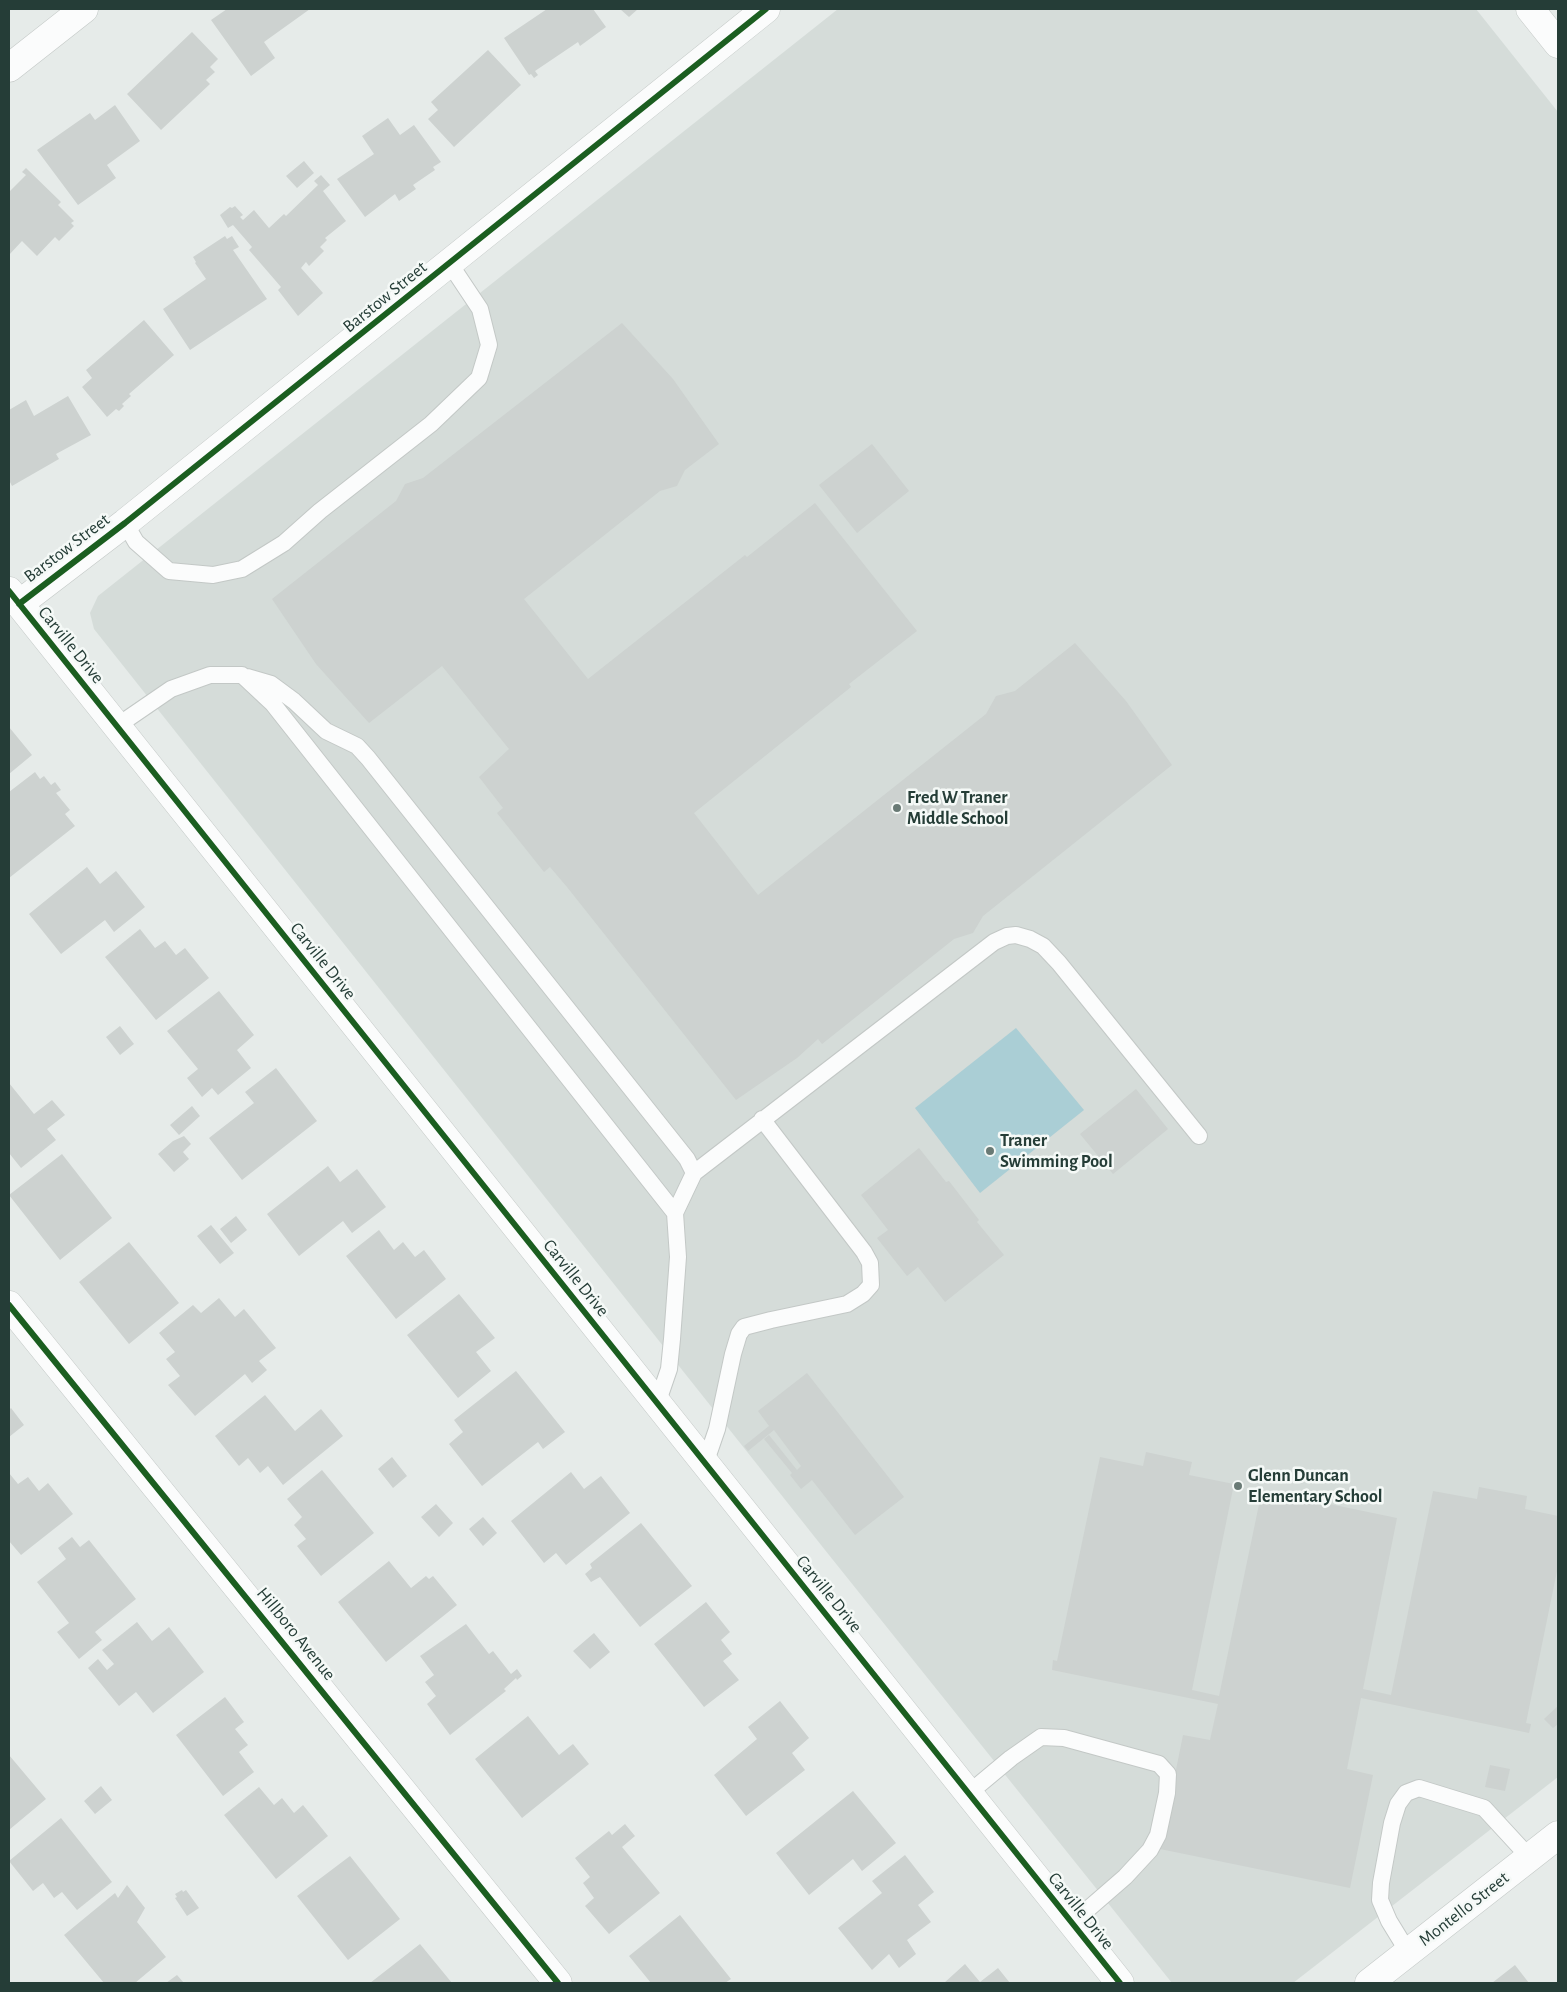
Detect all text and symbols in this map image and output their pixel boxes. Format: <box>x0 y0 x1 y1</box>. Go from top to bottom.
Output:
street label: Barstow Street <box>339 257 431 337</box>
street label: Barstow Street <box>20 509 114 587</box>
street label: Carville Drive <box>33 602 109 688</box>
place label: Fred W Traner Middle School <box>907 787 1009 830</box>
marker: Fred W Traner Middle School <box>891 802 903 814</box>
street label: Carville Drive <box>285 918 361 1004</box>
place label: Traner Swimming Pool <box>1000 1130 1113 1172</box>
marker: Traner Swimming Pool <box>984 1145 996 1157</box>
street label: Carville Drive <box>538 1235 614 1321</box>
place label: Glenn Duncan Elementary School <box>1248 1465 1383 1508</box>
marker: Glenn Duncan Elementary School <box>1232 1480 1244 1492</box>
street label: Carville Drive <box>791 1551 867 1637</box>
street label: Hillboro Avenue <box>252 1583 340 1685</box>
street label: Montello Street <box>1415 1867 1513 1951</box>
street label: Carville Drive <box>1043 1868 1119 1954</box>

